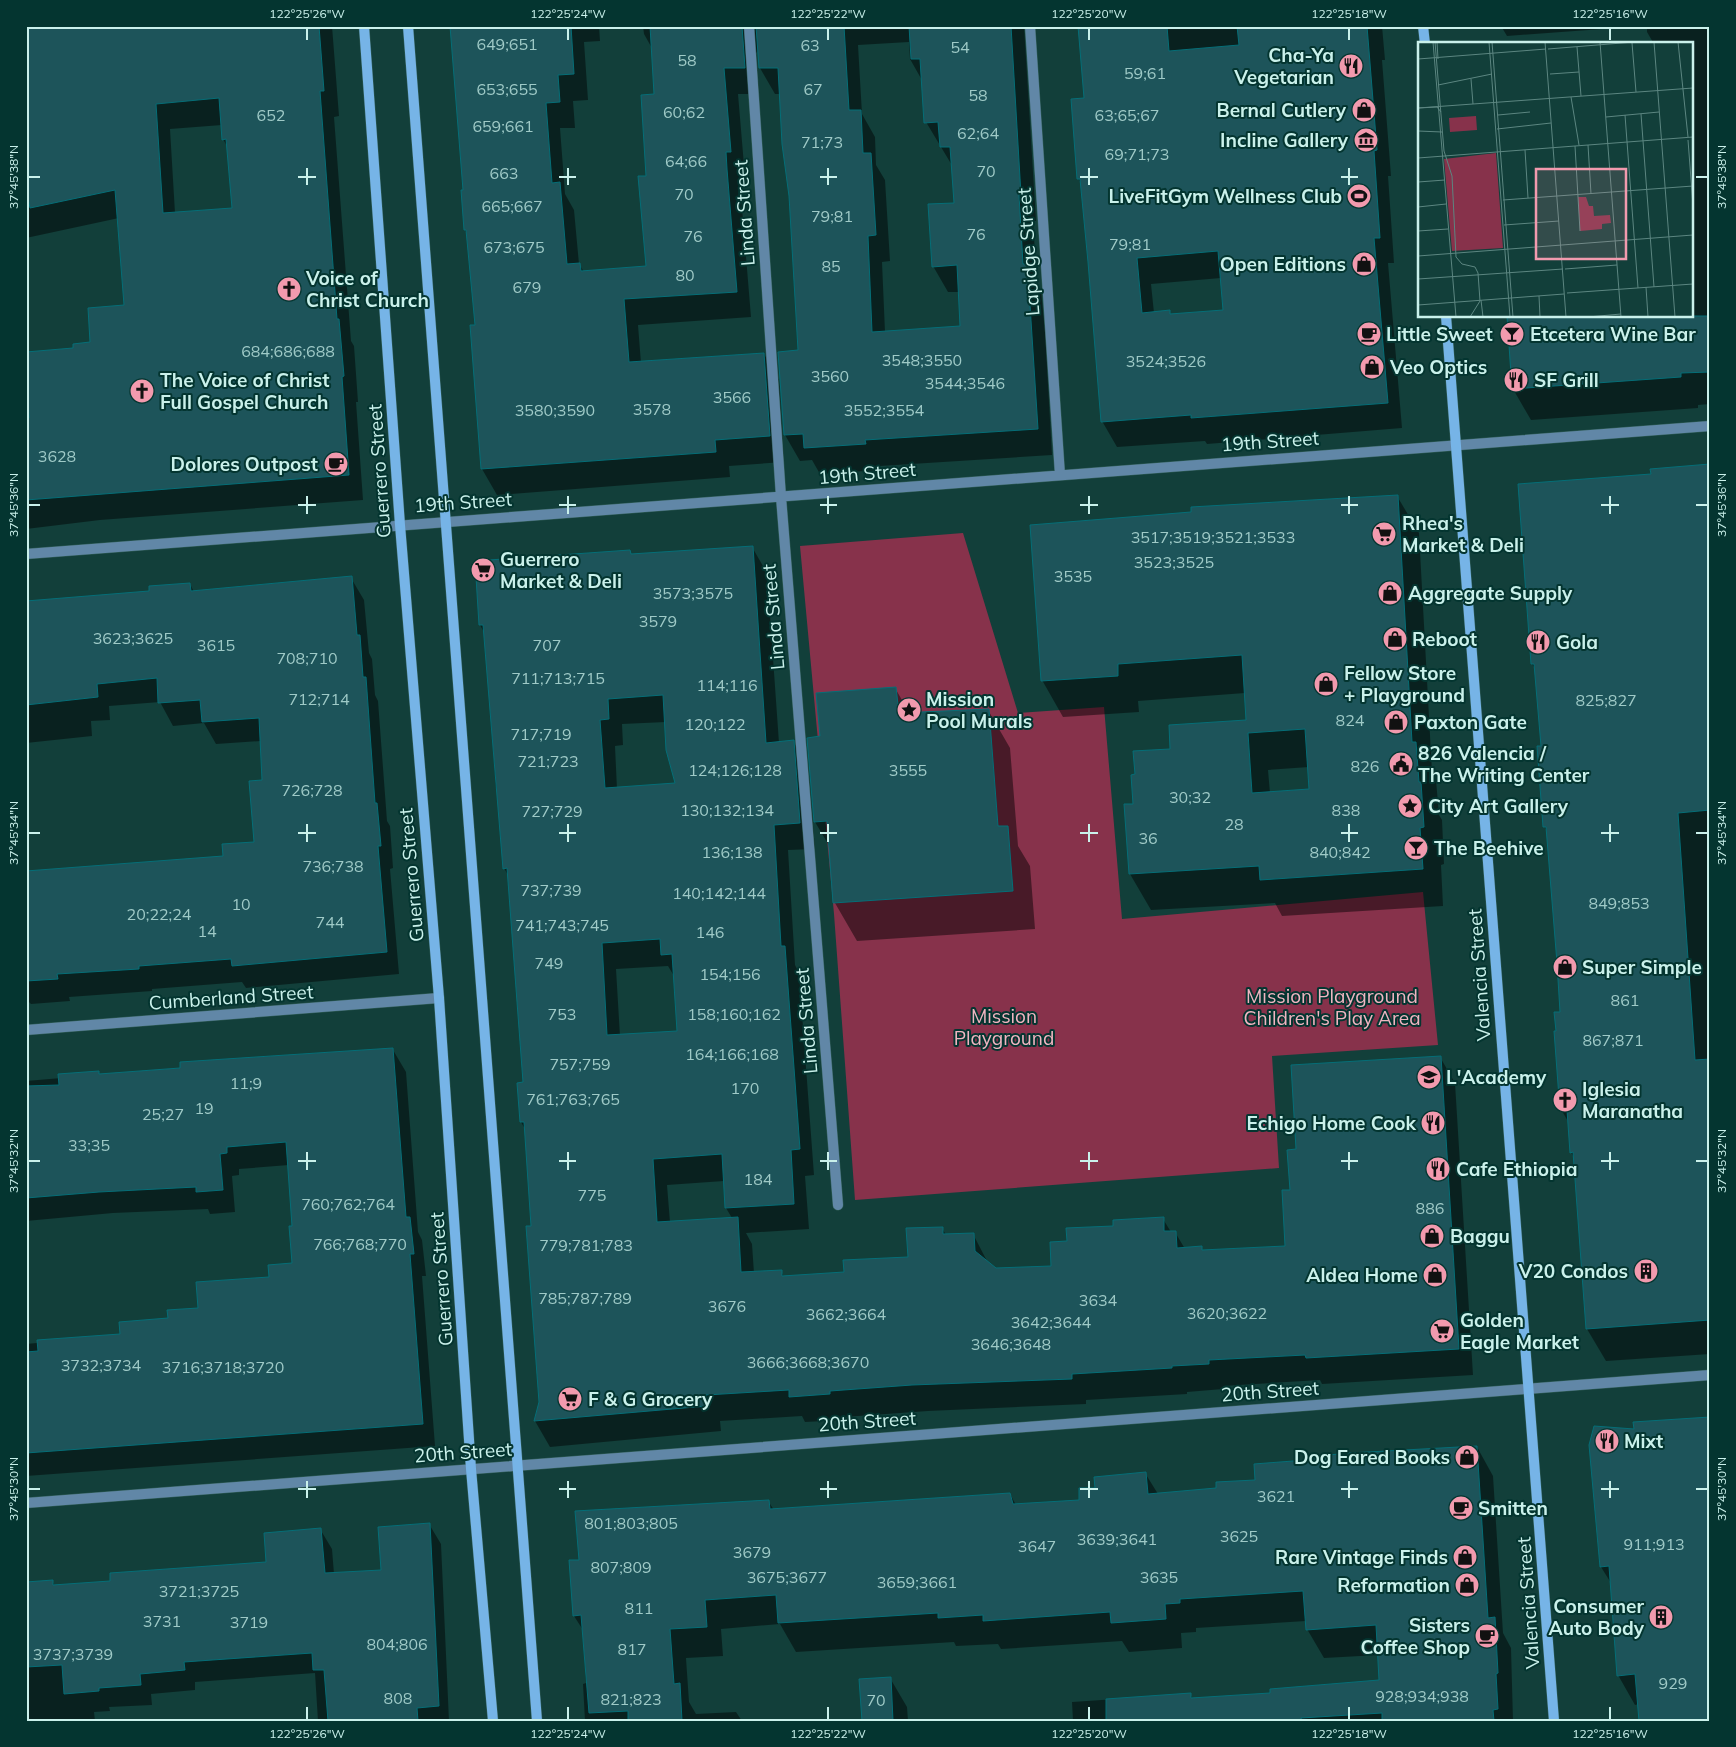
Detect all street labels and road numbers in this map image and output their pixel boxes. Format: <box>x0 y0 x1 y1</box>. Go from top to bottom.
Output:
street label: Linda Street <box>728 159 760 267</box>
street label: Lapidge Street <box>1012 187 1044 317</box>
street label: Guerrero Street <box>362 403 396 539</box>
street label: 19th Street <box>1220 426 1320 456</box>
street label: 19th Street <box>817 457 917 489</box>
street label: 19th Street <box>413 487 513 517</box>
street label: Linda Street <box>756 563 790 671</box>
street label: Guerrero Street <box>393 807 429 943</box>
street label: Valencia Street <box>1462 908 1496 1042</box>
street label: Linda Street <box>789 967 823 1075</box>
street label: Cumberland Street <box>148 979 314 1015</box>
street label: Guerrero Street <box>424 1211 458 1347</box>
street label: 20th Street <box>1220 1376 1320 1406</box>
street label: 20th Street <box>817 1406 917 1436</box>
street label: 20th Street <box>413 1437 513 1467</box>
street label: Valencia Street <box>1511 1536 1545 1670</box>

